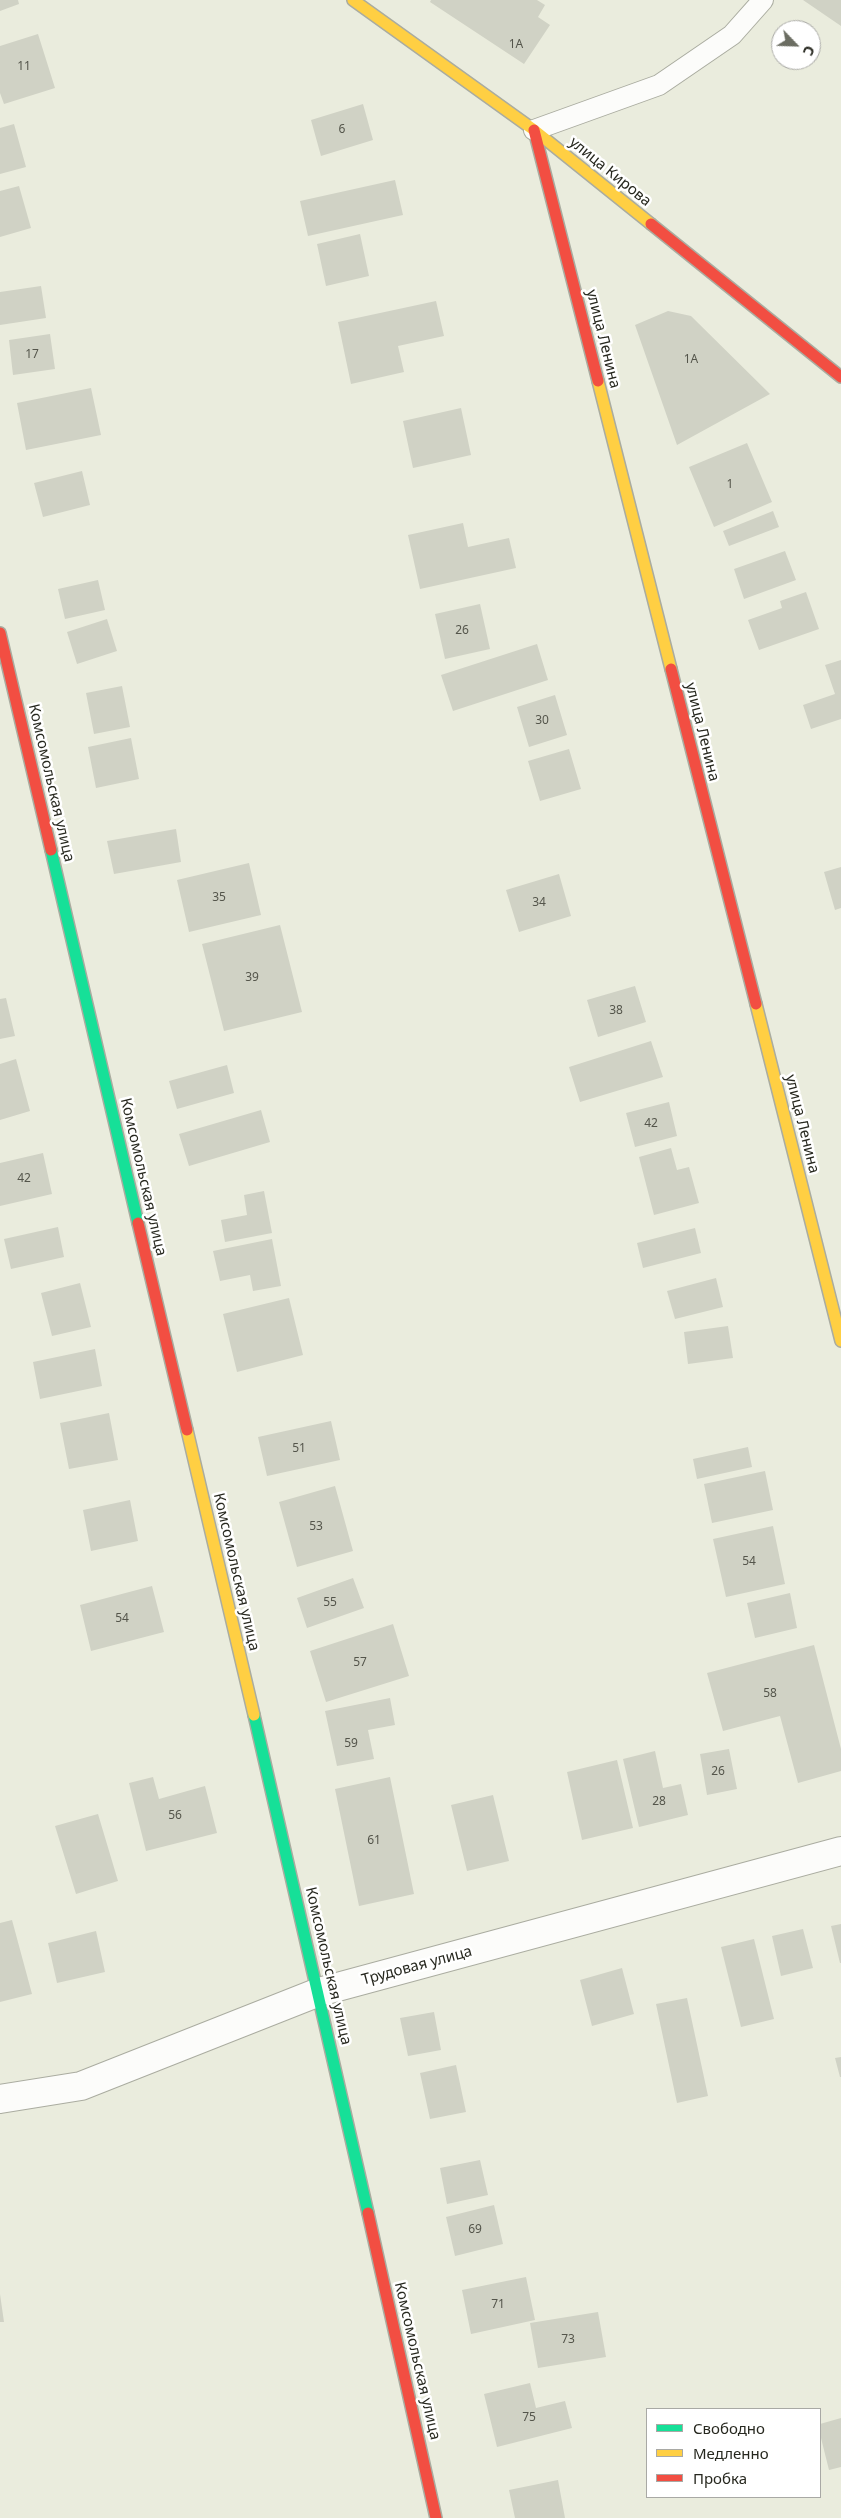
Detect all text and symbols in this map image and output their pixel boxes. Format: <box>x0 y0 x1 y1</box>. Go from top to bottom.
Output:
north arrow <box>771 20 821 70</box>
house number: 1A <box>509 38 523 52</box>
text: С <box>799 43 820 59</box>
house number: 11 <box>17 60 31 74</box>
house number: 6 <box>339 123 345 137</box>
street label: улица Кирова <box>566 134 654 210</box>
street label: улица Ленина <box>582 288 624 390</box>
house number: 17 <box>25 348 39 362</box>
house number: 1A <box>684 353 698 367</box>
house number: 1 <box>727 478 733 492</box>
house number: 26 <box>455 624 469 638</box>
street label: улица Ленина <box>681 681 723 783</box>
street label: Комсомольская улица <box>24 702 78 864</box>
house number: 30 <box>535 714 549 728</box>
house number: 35 <box>212 891 226 905</box>
house number: 34 <box>532 896 546 910</box>
house number: 39 <box>245 971 259 985</box>
house number: 38 <box>609 1004 623 1018</box>
street label: улица Ленина <box>781 1073 823 1175</box>
street label: Комсомольская улица <box>116 1096 170 1258</box>
house number: 42 <box>644 1117 658 1131</box>
house number: 42 <box>17 1172 31 1186</box>
house number: 51 <box>292 1442 306 1456</box>
street label: Комсомольская улица <box>209 1491 263 1653</box>
house number: 53 <box>309 1520 323 1534</box>
house number: 54 <box>742 1555 756 1569</box>
house number: 55 <box>323 1596 337 1610</box>
house number: 54 <box>115 1612 129 1626</box>
house number: 57 <box>353 1656 367 1670</box>
house number: 58 <box>763 1687 777 1701</box>
house number: 59 <box>344 1737 358 1751</box>
house number: 26 <box>711 1765 725 1779</box>
house number: 28 <box>652 1795 666 1809</box>
house number: 56 <box>168 1809 182 1823</box>
house number: 61 <box>367 1834 381 1848</box>
street label: Комсомольская улица <box>301 1885 355 2047</box>
street label: Трудовая улица <box>360 1943 474 1989</box>
house number: 69 <box>468 2223 482 2237</box>
street label: Комсомольская улица <box>390 2280 444 2442</box>
house number: 71 <box>491 2298 505 2312</box>
house number: 73 <box>561 2333 575 2347</box>
legend <box>646 2408 821 2498</box>
house number: 75 <box>522 2411 536 2425</box>
text: Свободно <box>693 2418 765 2438</box>
text: Медленно <box>693 2443 769 2463</box>
text: Пробка <box>693 2468 747 2488</box>

